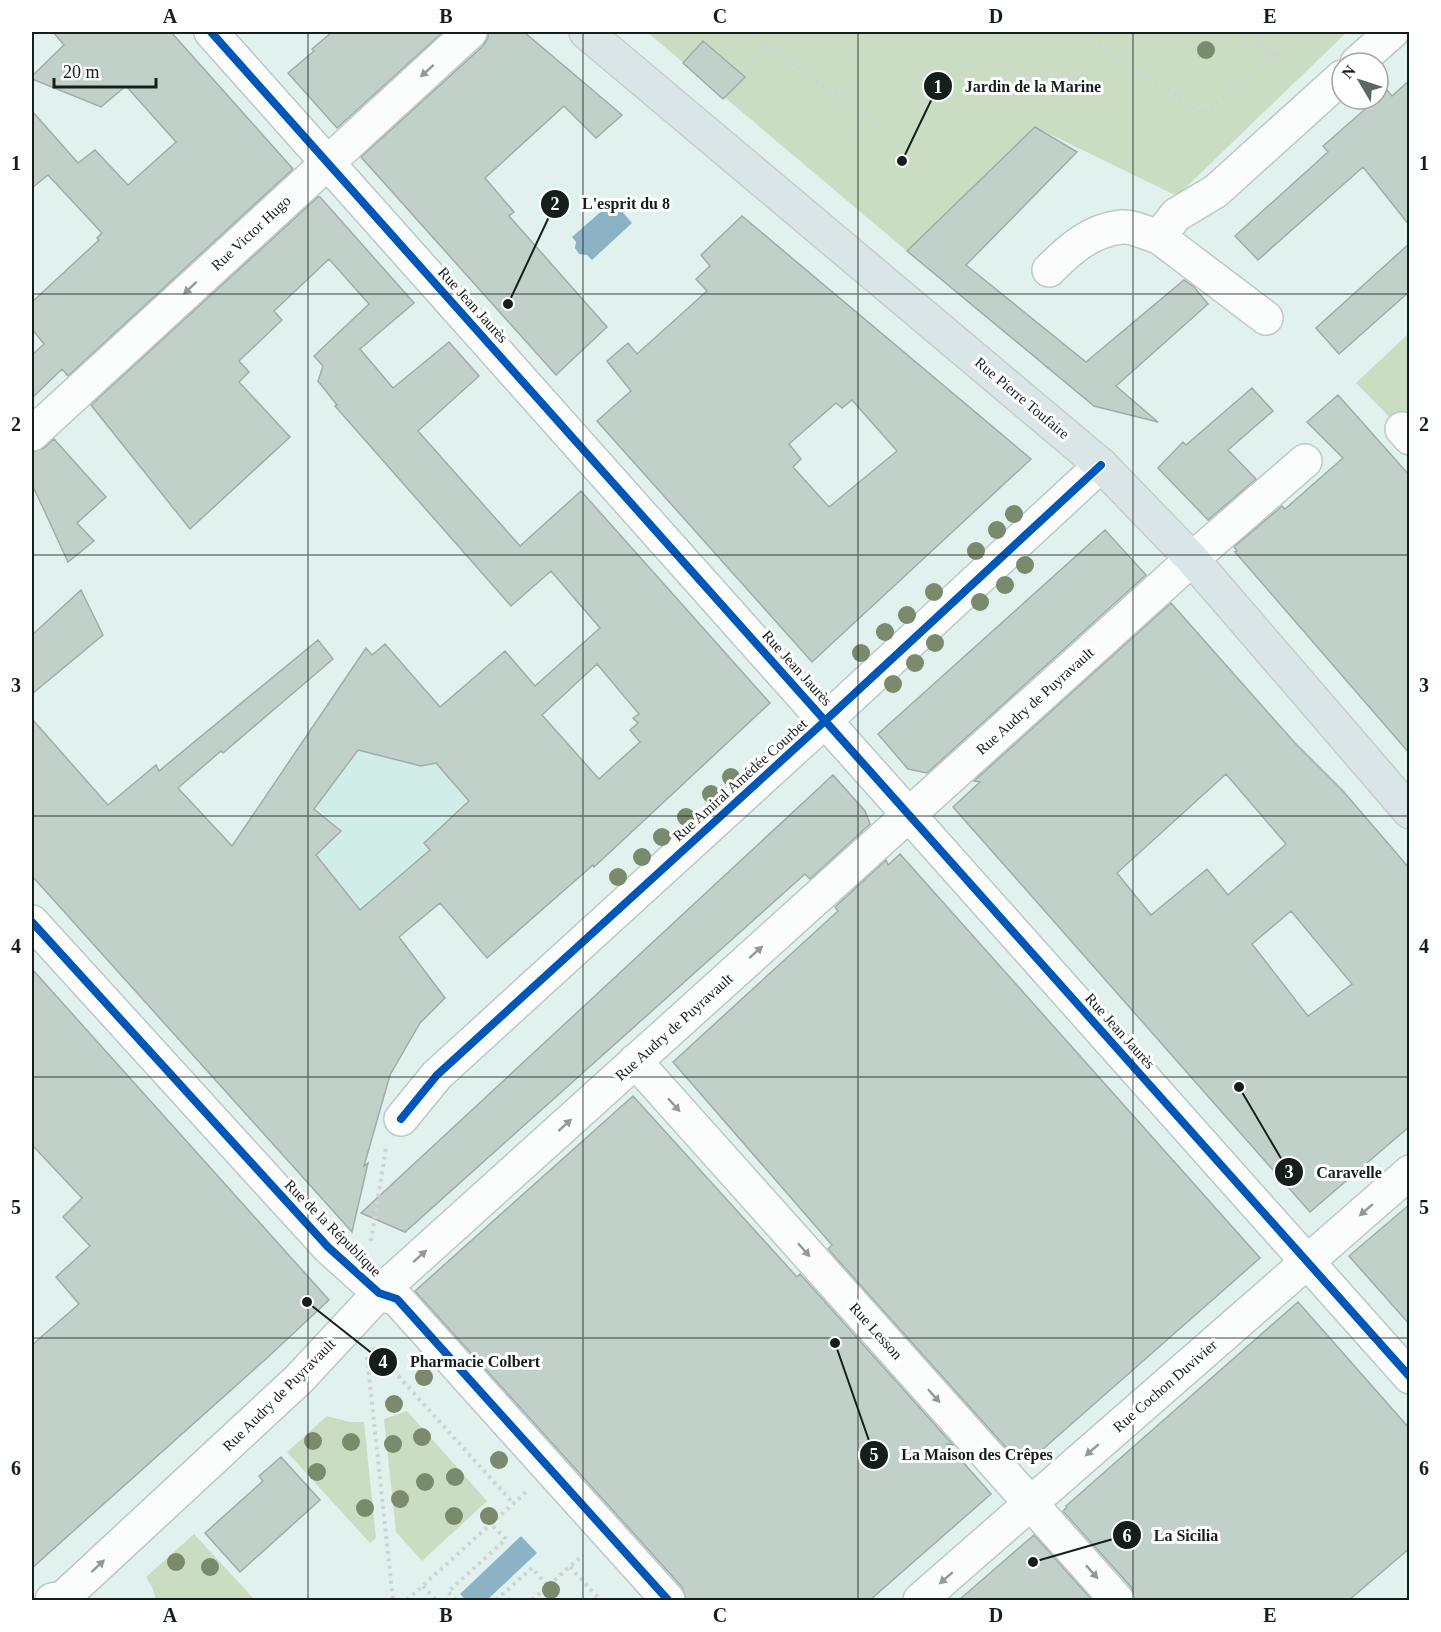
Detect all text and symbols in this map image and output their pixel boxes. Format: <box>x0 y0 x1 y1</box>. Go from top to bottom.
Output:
text: A <box>163 5 178 27</box>
text: B <box>439 5 453 27</box>
text: C <box>713 5 727 27</box>
text: D <box>989 5 1003 27</box>
text: E <box>1263 5 1277 27</box>
scale bar <box>54 51 156 89</box>
north arrow <box>1330 51 1390 111</box>
text: 20 m <box>63 62 100 82</box>
text: N <box>1338 62 1359 82</box>
one-way arrow <box>420 64 435 77</box>
callout: Jardin de la Marine <box>923 69 1113 103</box>
text: 1 <box>934 77 943 97</box>
text: Jardin de la Marine <box>965 78 1101 95</box>
text: 1 <box>11 152 21 174</box>
text: 1 <box>1419 152 1429 174</box>
callout: L'esprit du 8 <box>540 187 682 221</box>
street label: Rue Victor Hugo <box>208 192 294 274</box>
text: 2 <box>551 194 560 214</box>
text: L'esprit du 8 <box>582 195 670 213</box>
street label: Rue Jean Jaurès <box>435 264 511 346</box>
one-way arrow <box>183 281 198 295</box>
street label: Rue Pierre Toufaire <box>972 354 1073 442</box>
text: 2 <box>11 413 21 435</box>
text: 2 <box>1419 413 1429 435</box>
street label: Rue Jean Jaurès <box>759 627 835 709</box>
street label: Rue Audry de Puyravault <box>973 644 1097 758</box>
text: 3 <box>11 674 21 696</box>
text: 3 <box>1419 674 1429 696</box>
street label: Rue Amiral Amédée Courbet <box>670 715 811 844</box>
text: 4 <box>11 935 21 957</box>
text: 4 <box>1419 935 1429 957</box>
one-way arrow <box>748 946 763 959</box>
street label: Rue Audry de Puyravault <box>612 970 736 1084</box>
street label: Rue Jean Jaurès <box>1082 990 1158 1072</box>
one-way arrow <box>667 1097 680 1112</box>
one-way arrow <box>557 1118 572 1132</box>
callout: Caravelle <box>1274 1155 1394 1189</box>
text: 3 <box>1285 1162 1294 1182</box>
text: Caravelle <box>1316 1164 1382 1181</box>
street label: Rue de la République <box>282 1177 385 1280</box>
text: 5 <box>11 1196 21 1218</box>
text: 5 <box>1419 1196 1429 1218</box>
one-way arrow <box>1358 1204 1373 1217</box>
one-way arrow <box>797 1242 810 1257</box>
one-way arrow <box>412 1250 427 1263</box>
street label: Rue Lesson <box>846 1299 906 1363</box>
street label: Rue Audry de Puyravault <box>220 1335 339 1454</box>
street label: Rue Cochon Duvivier <box>1110 1337 1220 1435</box>
callout: Pharmacie Colbert <box>368 1345 552 1379</box>
text: 4 <box>379 1352 388 1372</box>
text: Pharmacie Colbert <box>410 1353 541 1370</box>
one-way arrow <box>927 1388 941 1403</box>
callout: La Maison des Crêpes <box>859 1438 1065 1472</box>
one-way arrow <box>1085 1443 1100 1457</box>
text: 5 <box>870 1445 879 1465</box>
text: La Maison des Crêpes <box>901 1446 1053 1464</box>
text: 6 <box>11 1457 21 1479</box>
text: 6 <box>1419 1457 1429 1479</box>
callout: La Sicilia <box>1112 1518 1230 1552</box>
text: 6 <box>1123 1526 1132 1546</box>
text: La Sicilia <box>1154 1527 1218 1544</box>
one-way arrow <box>91 1559 105 1573</box>
one-way arrow <box>1085 1565 1099 1580</box>
one-way arrow <box>939 1571 954 1584</box>
text: A <box>163 1604 178 1626</box>
text: B <box>439 1604 453 1626</box>
text: C <box>713 1604 727 1626</box>
text: D <box>989 1604 1003 1626</box>
text: E <box>1263 1604 1277 1626</box>

